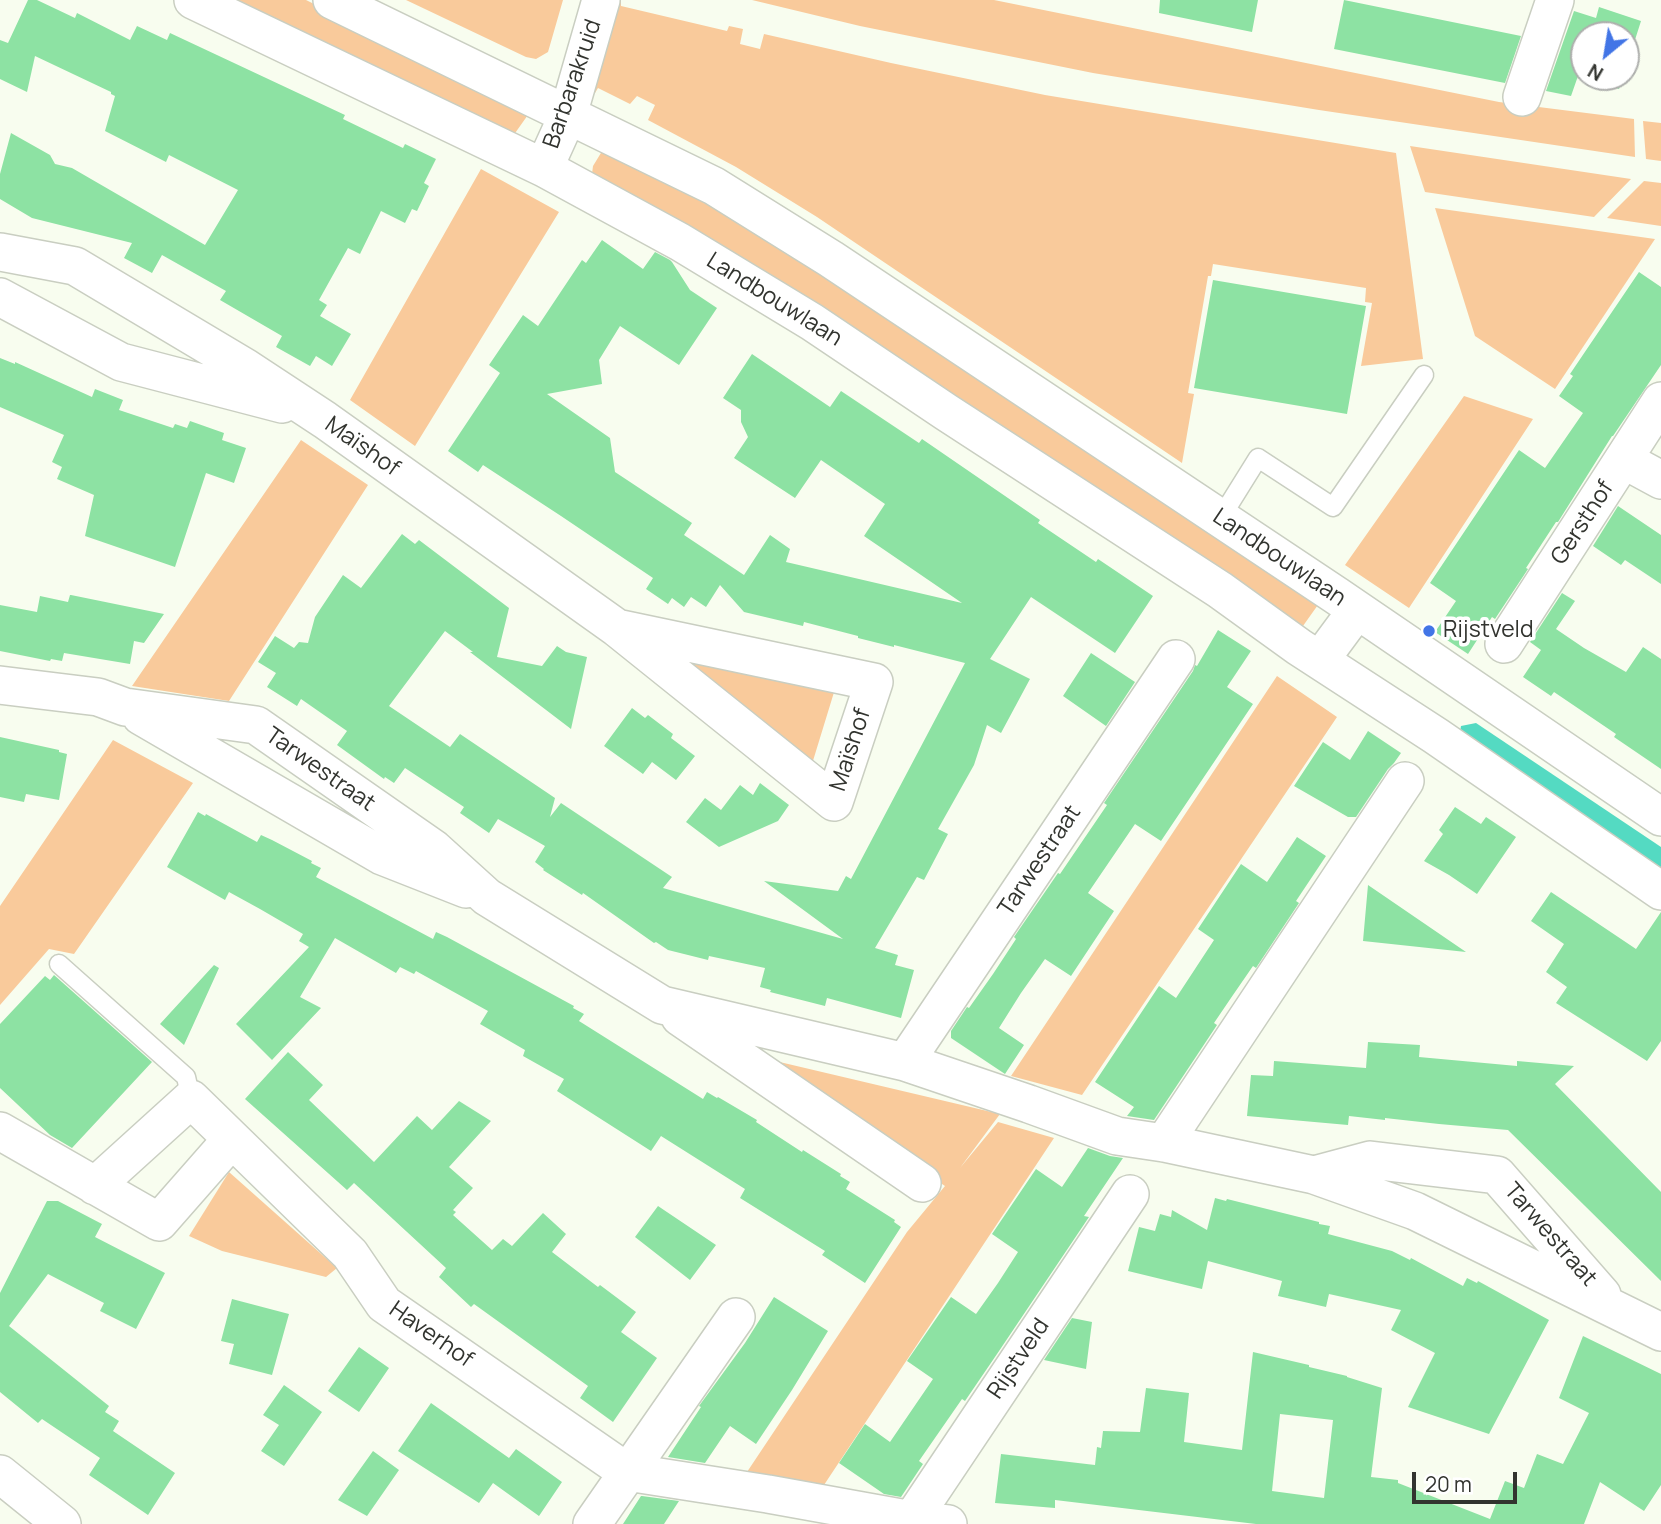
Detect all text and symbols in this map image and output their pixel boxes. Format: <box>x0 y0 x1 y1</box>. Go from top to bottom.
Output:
street label: Barbarakruid <box>538 16 608 152</box>
north arrow <box>1570 21 1640 91</box>
text: N <box>1583 58 1608 87</box>
street label: Landbouwlaan <box>701 247 847 353</box>
street label: Maïshof <box>319 411 405 483</box>
street label: Gersthof <box>1546 476 1620 570</box>
street label: Landbouwlaan <box>1207 503 1351 613</box>
place label: Rijstveld <box>1443 617 1534 645</box>
marker: Rijstveld <box>1421 623 1437 639</box>
street label: Maïshof <box>825 705 877 795</box>
street label: Tarwestraat <box>260 722 380 818</box>
street label: Tarwestraat <box>993 800 1087 922</box>
street label: Tarwestraat <box>1498 1178 1602 1292</box>
street label: Haverhof <box>384 1296 478 1374</box>
street label: Rijstveld <box>982 1314 1056 1404</box>
scale bar <box>1416 1458 1521 1502</box>
text: 20 m <box>1425 1470 1472 1498</box>

